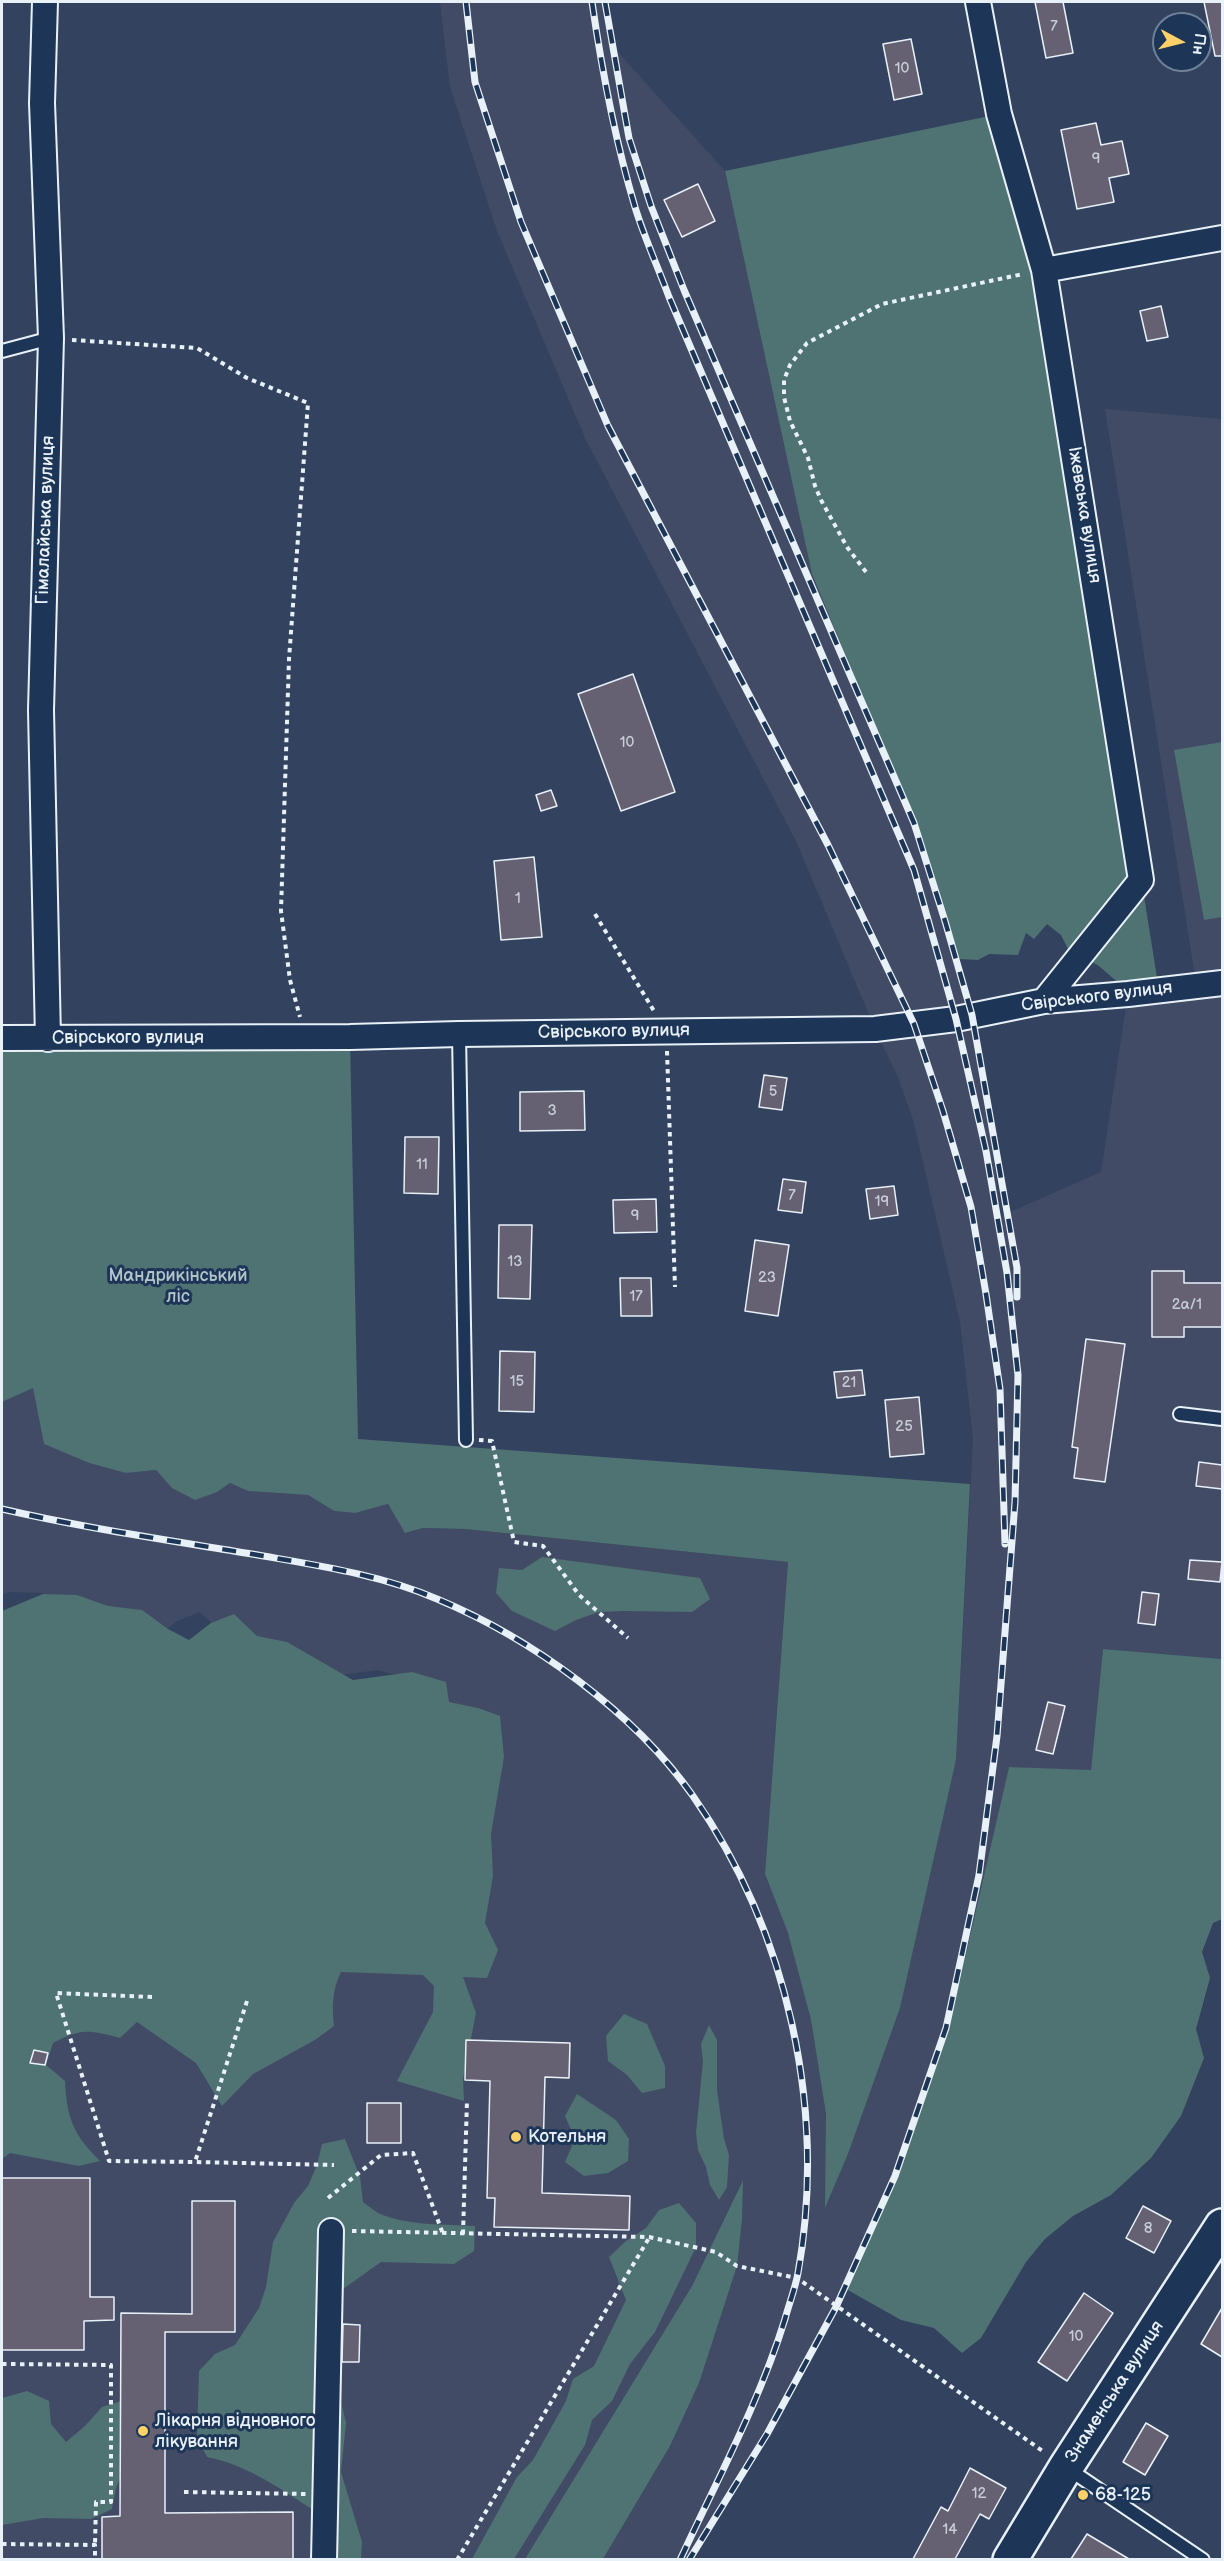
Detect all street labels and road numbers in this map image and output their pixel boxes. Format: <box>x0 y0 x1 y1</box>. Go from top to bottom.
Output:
street label: Гімалайська вулиця <box>32 435 60 605</box>
street label: Іжевська вулиця <box>1063 445 1105 585</box>
street label: Свірського вулиця <box>1020 977 1174 1017</box>
street label: Свірського вулиця <box>538 1020 690 1044</box>
street label: Свірського вулиця <box>52 1027 204 1049</box>
street label: Знаменська вулиця <box>1061 2317 1169 2467</box>

